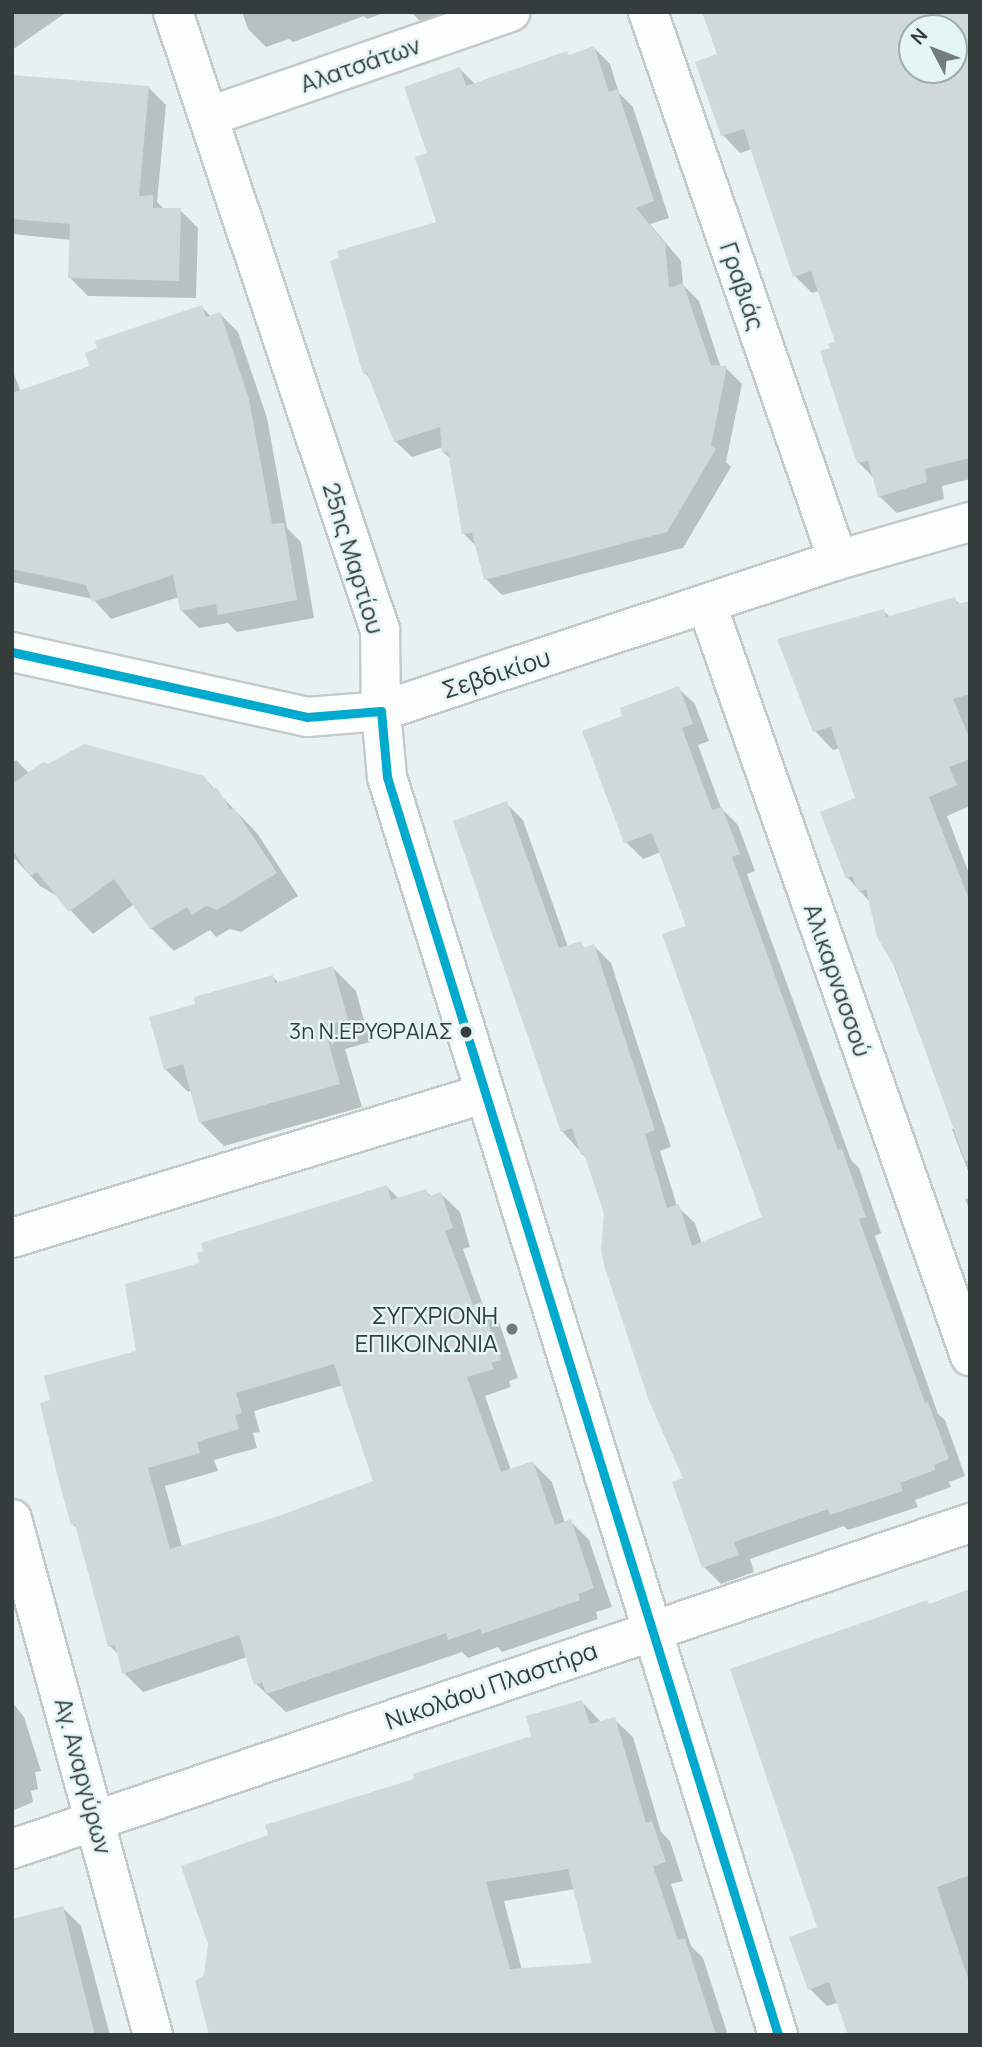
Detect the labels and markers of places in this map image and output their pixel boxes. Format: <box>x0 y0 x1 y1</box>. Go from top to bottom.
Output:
place label: 3η Ν.ΕΡΥΘΡΑΙΑΣ <box>289 1019 453 1045</box>
marker: 3η Ν.ΕΡΥΘΡΑΙΑΣ <box>459 1025 473 1039</box>
place label: ΣΥΓΧΡΙΟΝΗ ΕΠΙΚΟΙΝΩΝΙΑ <box>355 1301 498 1357</box>
marker: ΣΥΓΧΡΙΟΝΗ ΕΠΙΚΟΙΝΩΝΙΑ <box>504 1321 520 1337</box>

